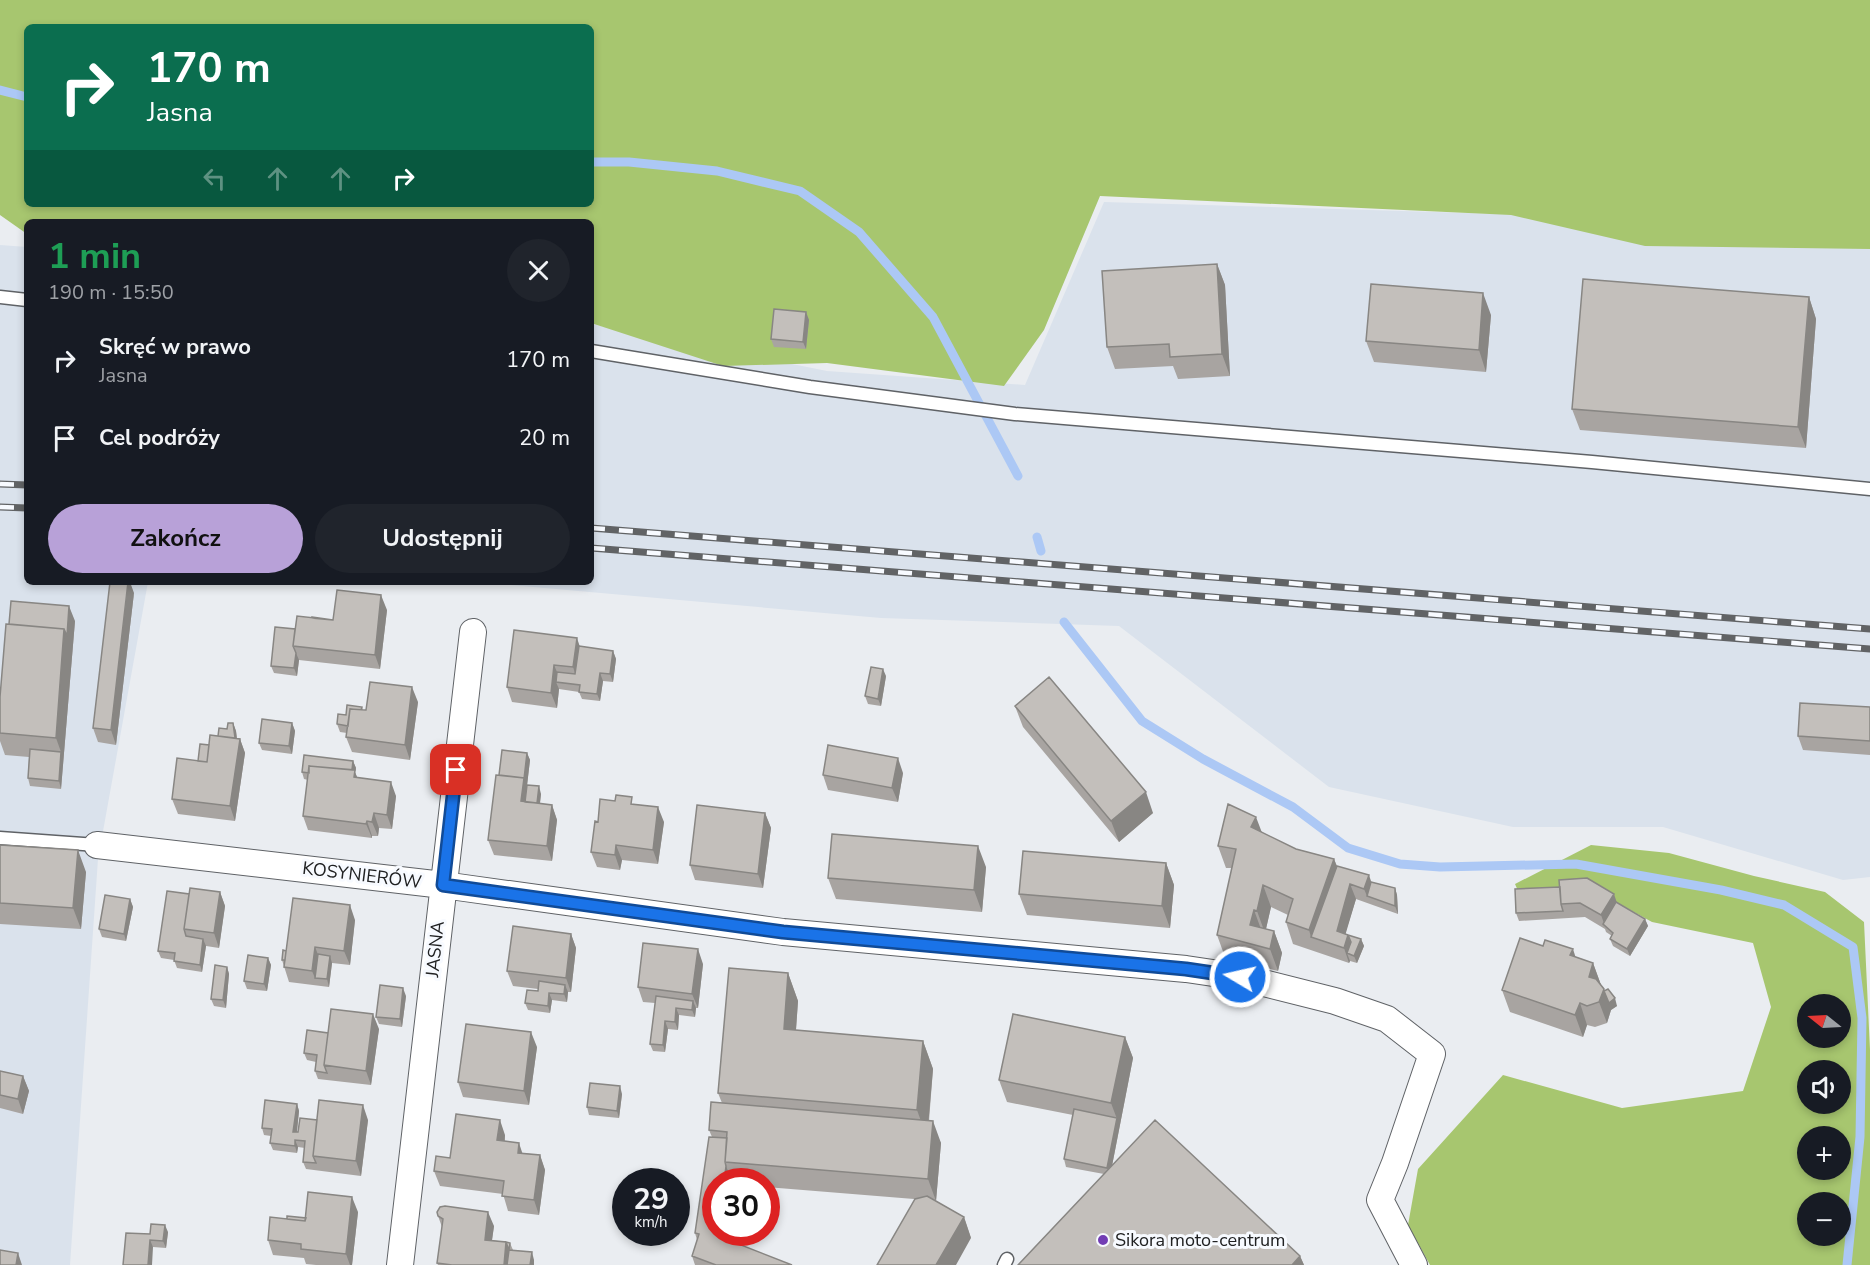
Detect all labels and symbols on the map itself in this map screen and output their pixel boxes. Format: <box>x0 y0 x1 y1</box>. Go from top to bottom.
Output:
pin <box>430 744 481 795</box>
street label: KOSYNIERÓW <box>301 856 423 894</box>
street label: JASNA <box>420 920 450 979</box>
position arrow <box>1208 945 1272 1009</box>
north arrow <box>1797 994 1851 1048</box>
speed limit sign: 30 <box>702 1168 780 1246</box>
place label: Sikora moto-centrum <box>1115 1228 1285 1252</box>
marker: Sikora moto-centrum <box>1096 1233 1110 1247</box>

